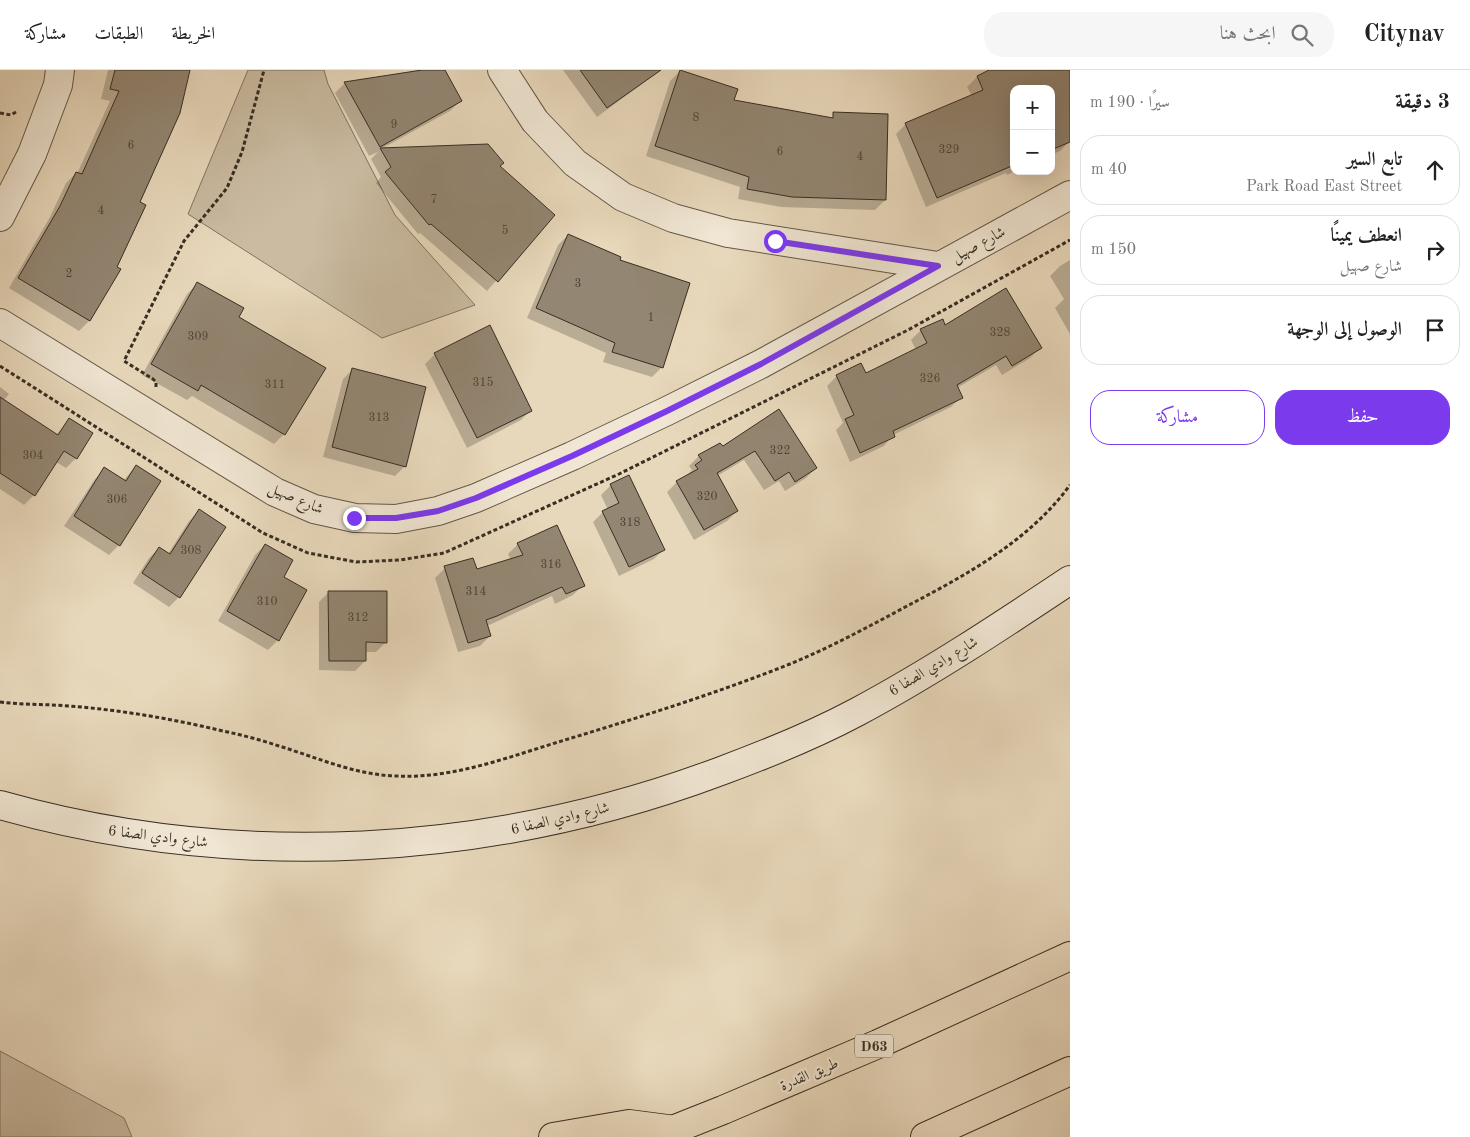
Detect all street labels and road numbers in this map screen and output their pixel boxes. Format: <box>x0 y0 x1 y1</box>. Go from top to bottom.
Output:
street label: شارع صهيل <box>949 225 1010 269</box>
street label: شارع صهيل <box>264 481 325 521</box>
street label: شارع وادي الصفا 6 <box>887 635 983 703</box>
street label: شارع وادي الصفا 6 <box>510 801 612 842</box>
street label: شارع وادي الصفا 6 <box>106 824 209 855</box>
road number: D63 <box>855 1034 893 1058</box>
street label: طريق القدرة <box>778 1056 841 1095</box>

